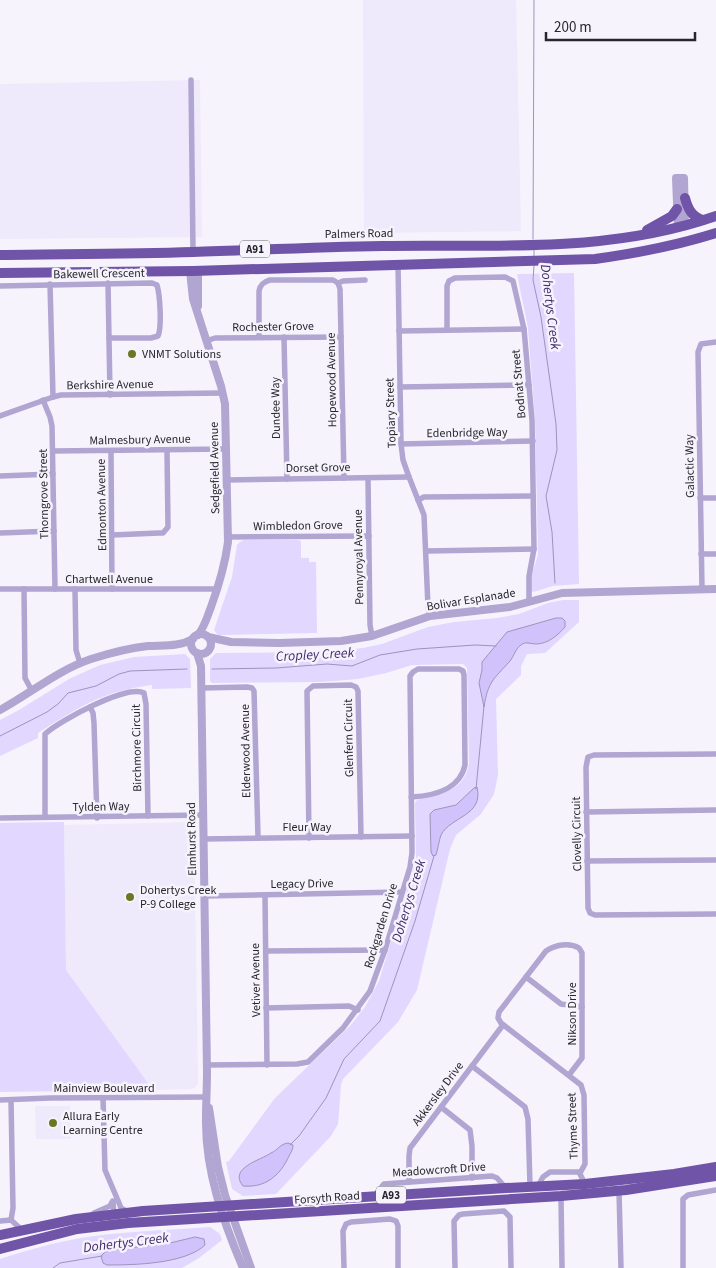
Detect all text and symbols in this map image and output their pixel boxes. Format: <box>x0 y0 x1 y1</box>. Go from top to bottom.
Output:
scale bar <box>546 10 695 42</box>
text: 200 m <box>554 17 592 38</box>
street label: Palmers Road <box>325 225 393 243</box>
road number: A91 <box>240 240 270 258</box>
water label: Dohertys Creek <box>535 263 565 351</box>
street label: Bakewell Crescent <box>53 265 145 283</box>
street label: Rochester Grove <box>232 318 314 336</box>
street label: Hopewood Avenue <box>323 332 341 427</box>
place label: VNMT Solutions <box>142 346 221 363</box>
marker: VNMT Solutions <box>126 348 138 360</box>
street label: Bodnat Street <box>508 349 530 419</box>
street label: Berkshire Avenue <box>66 376 154 394</box>
street label: Dundee Way <box>267 376 285 439</box>
street label: Topiary Street <box>381 378 401 448</box>
street label: Sedgefield Avenue <box>206 422 224 514</box>
street label: Edenbridge Way <box>426 424 508 442</box>
street label: Malmesbury Avenue <box>89 431 191 449</box>
street label: Galactic Way <box>681 434 699 498</box>
street label: Thorngrove Street <box>35 448 53 540</box>
street label: Edmonton Avenue <box>93 459 111 551</box>
street label: Dorset Grove <box>285 459 351 477</box>
street label: Pennyroyal Avenue <box>350 509 368 605</box>
street label: Wimbledon Grove <box>253 517 343 535</box>
street label: Chartwell Avenue <box>65 571 153 588</box>
street label: Bolivar Esplanade <box>425 585 517 615</box>
water label: Cropley Creek <box>275 643 355 667</box>
street label: Glenfern Circuit <box>340 699 358 777</box>
street label: Birchmore Circuit <box>128 704 146 792</box>
street label: Elderwood Avenue <box>237 704 255 798</box>
street label: Clovelly Circuit <box>568 796 586 872</box>
street label: Tylden Way <box>72 798 130 816</box>
street label: Elmhurst Road <box>183 802 201 876</box>
street label: Fleur Way <box>283 819 332 836</box>
water label: Dohertys Creek <box>387 857 431 945</box>
street label: Legacy Drive <box>270 875 334 893</box>
street label: Rockgarden Drive <box>360 881 402 971</box>
place label: Dohertys Creek P-9 College <box>140 882 216 913</box>
marker: Dohertys Creek P-9 College <box>124 891 136 903</box>
street label: Vetiver Avenue <box>247 943 265 1017</box>
street label: Nikson Drive <box>564 982 581 1046</box>
street label: Akkersley Drive <box>408 1058 468 1130</box>
street label: Mainview Boulevard <box>53 1080 155 1097</box>
street label: Thyme Street <box>563 1092 583 1160</box>
place label: Allura Early Learning Centre <box>63 1108 143 1139</box>
marker: Allura Early Learning Centre <box>47 1117 59 1129</box>
street label: Meadowcroft Drive <box>392 1158 486 1182</box>
road number: A93 <box>376 1186 406 1204</box>
street label: Forsyth Road <box>294 1187 360 1209</box>
water label: Dohertys Creek <box>82 1228 170 1258</box>

